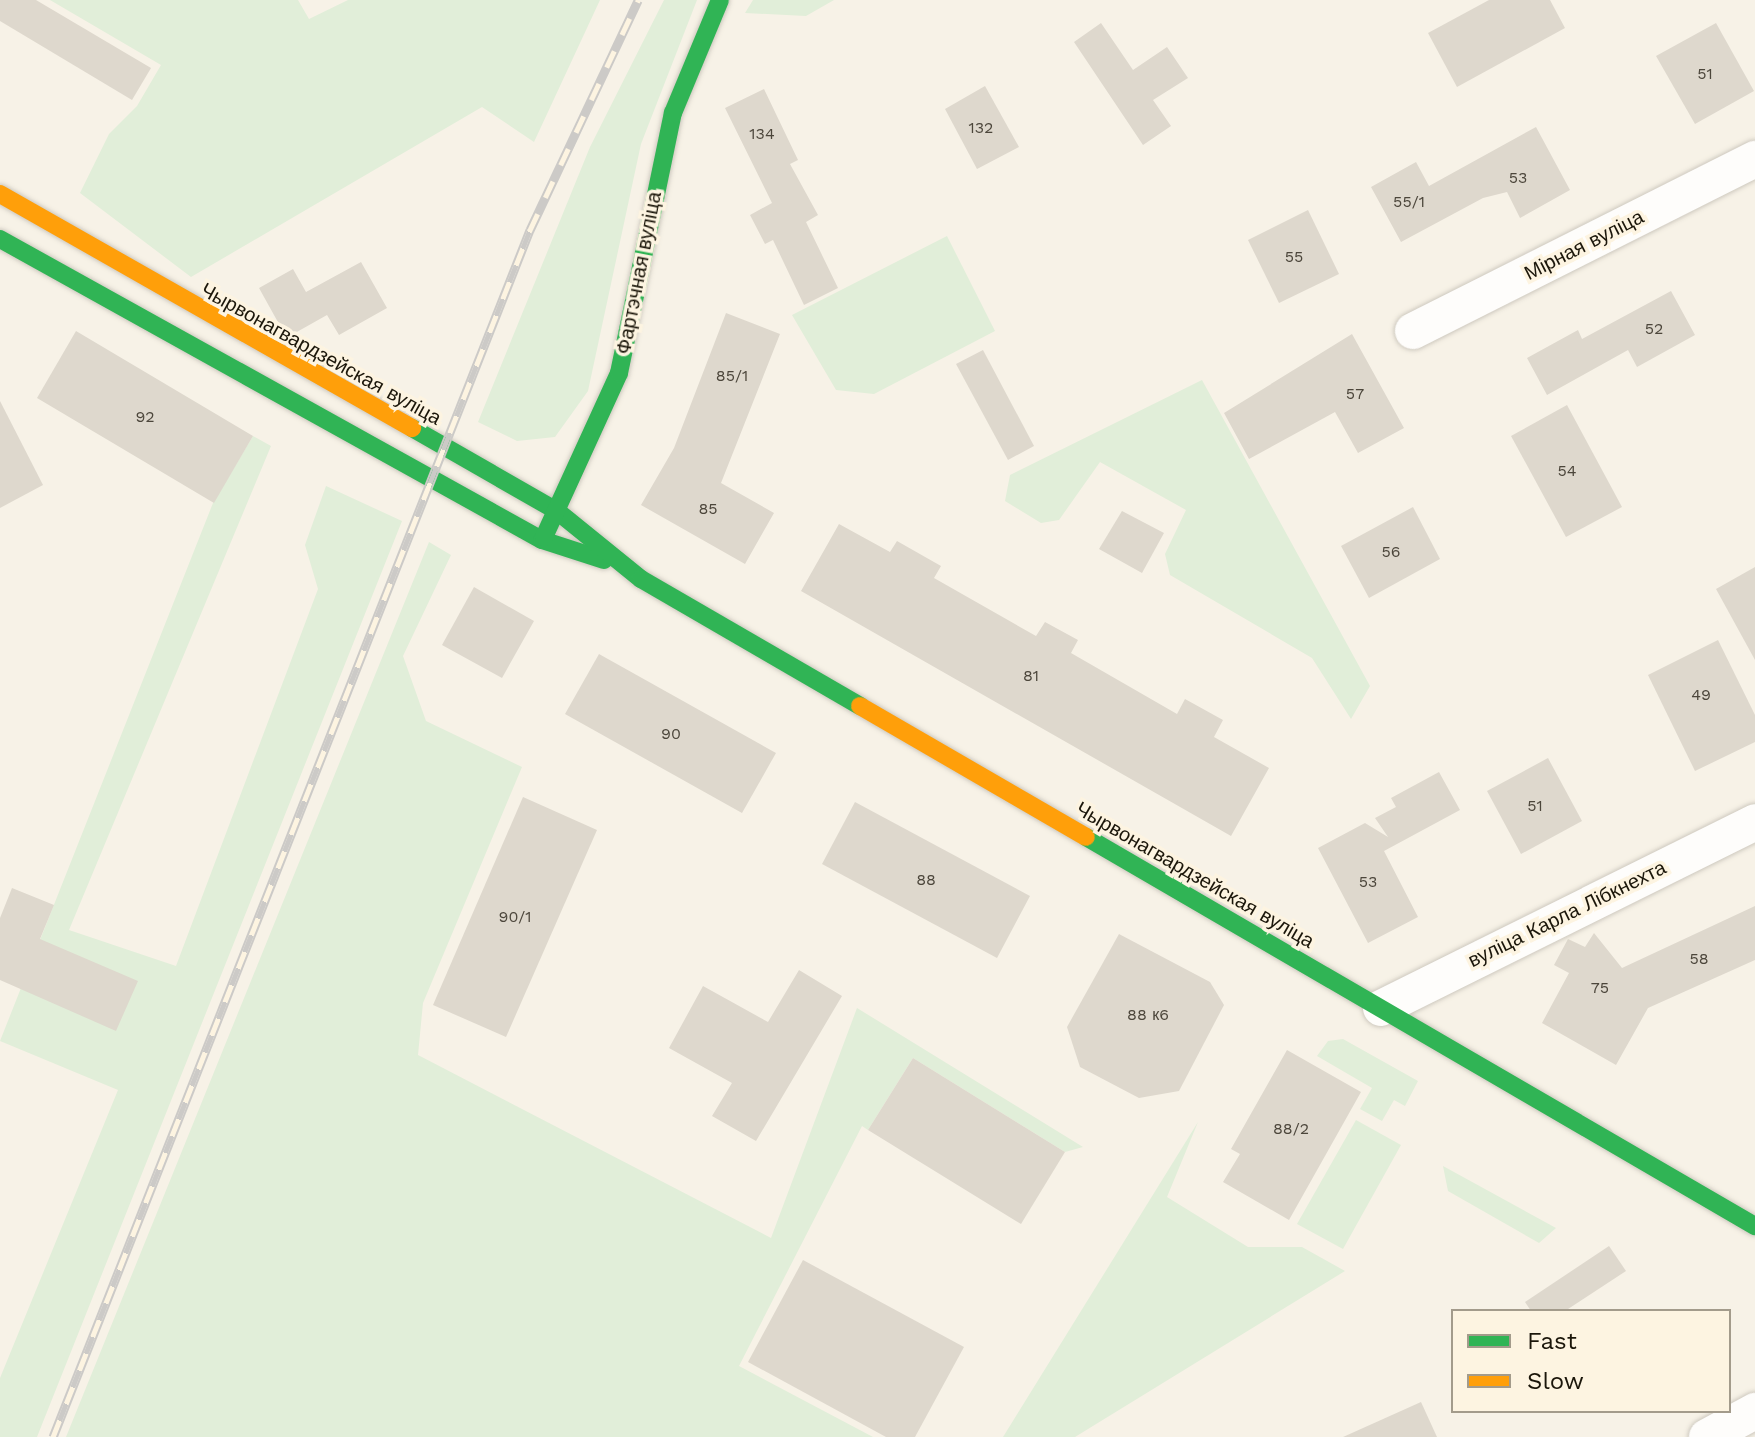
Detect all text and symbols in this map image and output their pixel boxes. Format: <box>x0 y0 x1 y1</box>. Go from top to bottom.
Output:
house number: 51 <box>1697 64 1713 84</box>
house number: 132 <box>969 118 993 138</box>
house number: 134 <box>749 124 775 144</box>
house number: 53 <box>1509 168 1527 188</box>
street label: Фартэчная вуліца <box>611 190 667 356</box>
house number: 55/1 <box>1393 192 1425 212</box>
street label: Мірная вуліца <box>1520 205 1648 285</box>
house number: 55 <box>1285 247 1303 267</box>
street label: Чырвонагвардзейская вуліца <box>197 278 445 430</box>
house number: 52 <box>1645 319 1663 339</box>
house number: 85/1 <box>716 366 748 386</box>
house number: 57 <box>1346 384 1364 404</box>
house number: 92 <box>135 407 155 427</box>
house number: 54 <box>1557 461 1577 481</box>
house number: 85 <box>698 499 718 519</box>
house number: 56 <box>1381 542 1401 562</box>
house number: 81 <box>1023 666 1039 686</box>
house number: 49 <box>1691 685 1711 705</box>
house number: 90 <box>661 724 681 744</box>
house number: 51 <box>1527 796 1543 816</box>
street label: Чырвонагвардзейская вуліца <box>1072 797 1318 953</box>
street label: вуліца Карла Лібкнехта <box>1464 856 1670 972</box>
house number: 88 <box>916 870 936 890</box>
house number: 53 <box>1359 872 1377 892</box>
house number: 90/1 <box>499 907 531 927</box>
house number: 58 <box>1689 949 1709 969</box>
house number: 75 <box>1591 978 1609 998</box>
house number: 88 к6 <box>1127 1005 1169 1025</box>
house number: 88/2 <box>1273 1119 1309 1139</box>
legend <box>1451 1309 1731 1413</box>
text: Fast <box>1527 1327 1577 1355</box>
text: Slow <box>1527 1367 1584 1395</box>

